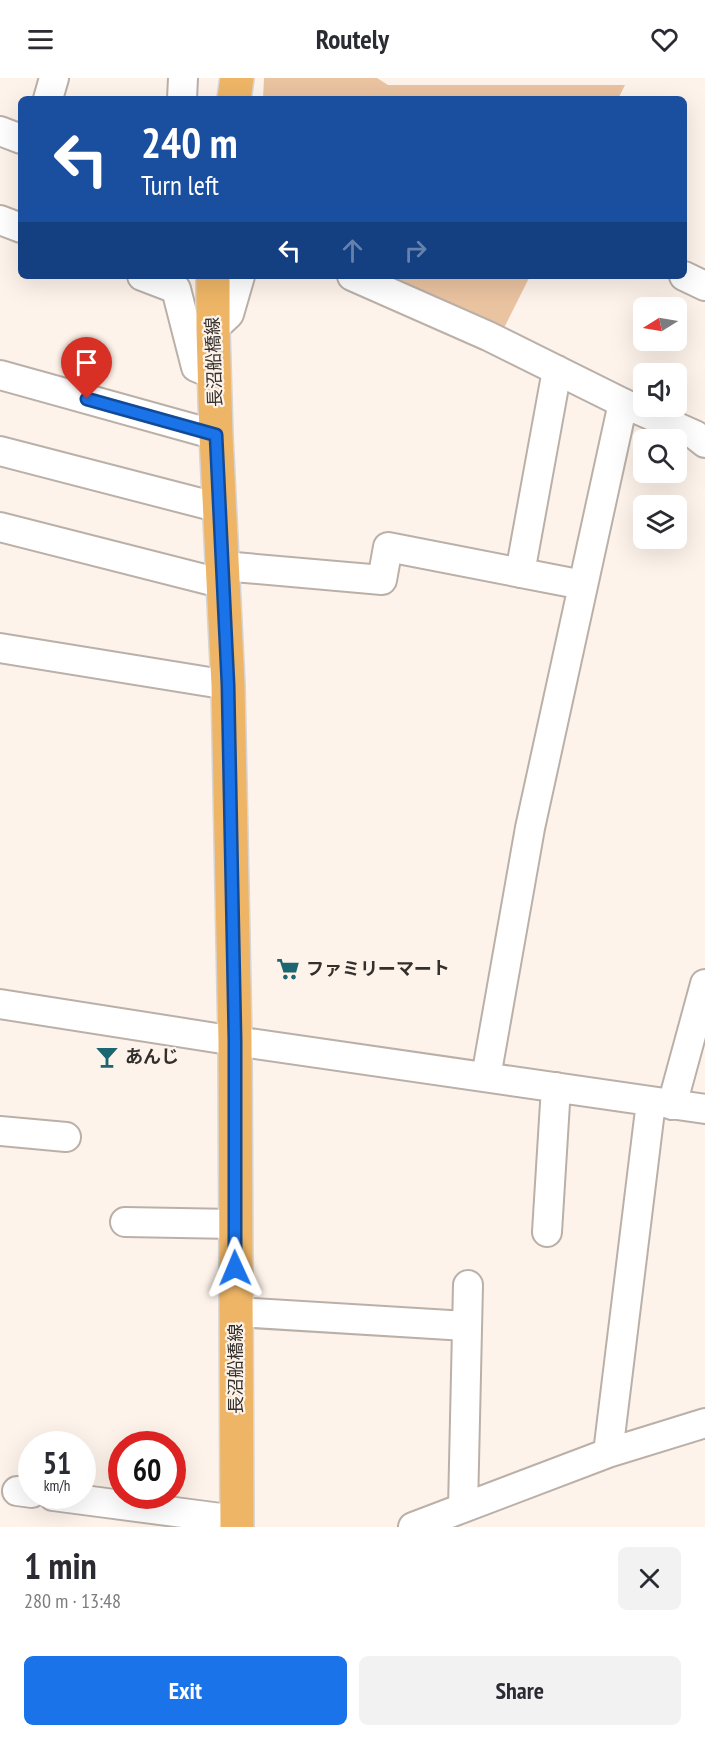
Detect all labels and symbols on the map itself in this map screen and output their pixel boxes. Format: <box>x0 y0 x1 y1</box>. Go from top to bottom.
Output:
north arrow <box>633 297 687 351</box>
street label: 長沼船橋線 <box>200 317 227 407</box>
pin <box>61 337 112 399</box>
supermarket icon: ファミリーマート <box>275 956 301 982</box>
place label: ファミリーマート <box>306 957 450 980</box>
bar icon: あんじ <box>94 1044 120 1070</box>
place label: あんじ <box>125 1045 179 1068</box>
position arrow <box>203 1236 267 1300</box>
street label: 長沼船橋線 <box>224 1324 247 1414</box>
speed limit sign: 60 <box>108 1431 186 1509</box>

